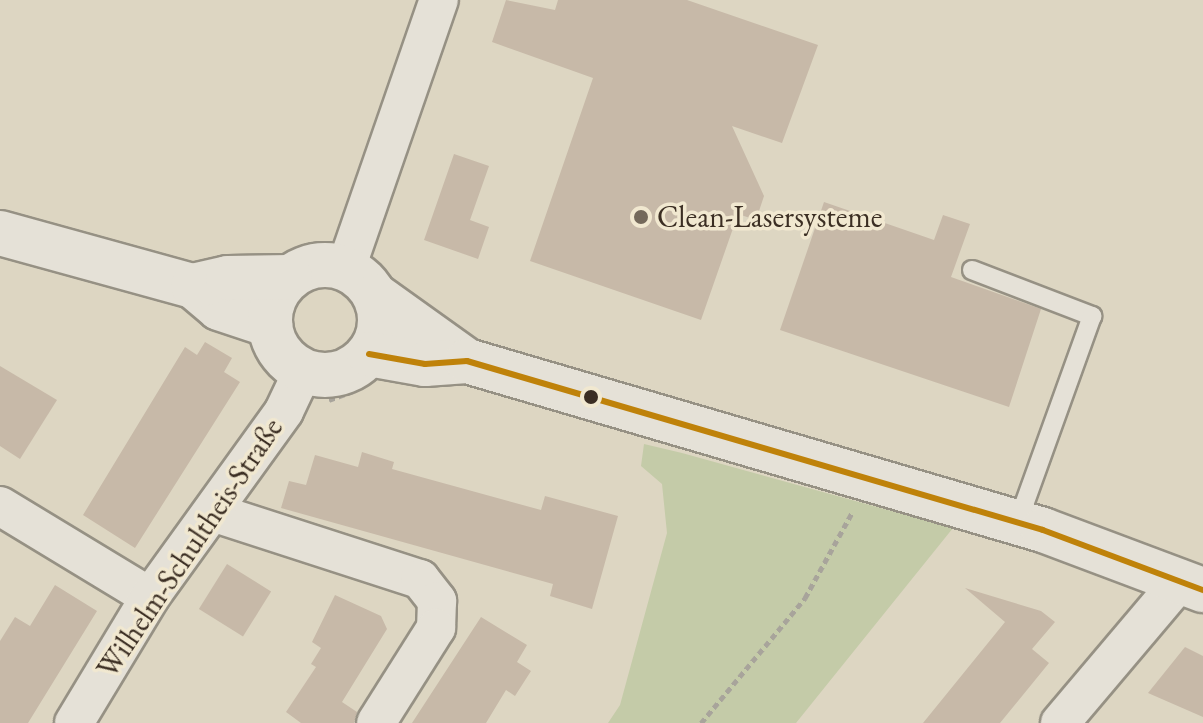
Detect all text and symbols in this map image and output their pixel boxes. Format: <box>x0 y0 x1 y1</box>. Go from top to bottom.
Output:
place label: Clean-Lasersysteme <box>657 199 883 235</box>
marker: Clean-Lasersysteme <box>632 208 650 226</box>
unlabelled marker <box>583 389 599 405</box>
street label: Wilhelm-Schultheis-Straße <box>90 411 290 685</box>

